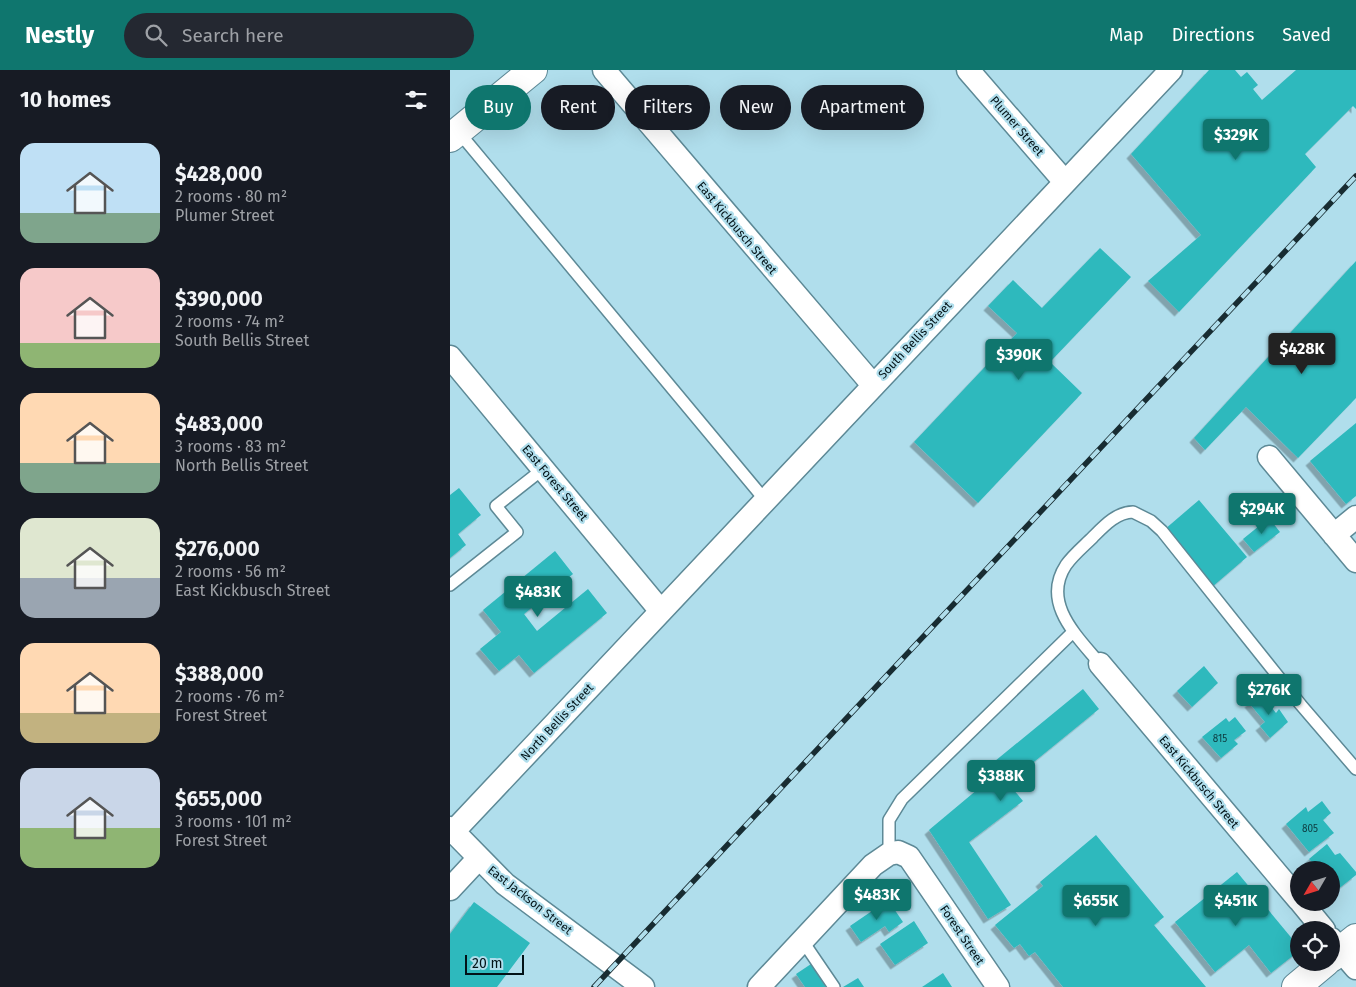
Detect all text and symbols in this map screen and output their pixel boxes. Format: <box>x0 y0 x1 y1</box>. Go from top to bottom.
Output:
search box <box>124 13 474 58</box>
text: Nestly <box>25 21 94 49</box>
icon: search <box>142 21 170 49</box>
text: Search here <box>182 24 284 47</box>
text: Map <box>1109 24 1144 46</box>
text: Directions <box>1172 24 1254 46</box>
text: Saved <box>1282 24 1331 46</box>
chip: Buy <box>465 85 531 130</box>
chip: Rent <box>541 85 615 130</box>
chip: Filters <box>625 85 710 130</box>
chip: New <box>720 85 791 130</box>
chip: Apartment <box>801 85 924 130</box>
icon: filters <box>402 86 430 114</box>
text: 10 homes <box>20 87 111 113</box>
street label: Plumer Street <box>987 93 1047 159</box>
pin: $329K <box>1201 118 1271 161</box>
text: $329K <box>1214 125 1258 144</box>
text: $428,000 <box>175 161 263 187</box>
icon: home <box>60 163 120 223</box>
street label: East Kickbusch Street <box>694 179 780 278</box>
text: 2 rooms · 80 m² <box>175 187 287 206</box>
text: Plumer Street <box>175 206 274 225</box>
text: $390,000 <box>175 286 263 312</box>
icon: home <box>60 288 120 348</box>
street label: South Bellis Street <box>876 298 955 382</box>
text: 2 rooms · 74 m² <box>175 312 284 331</box>
text: South Bellis Street <box>175 331 309 350</box>
pin: $428K <box>1267 332 1337 375</box>
pin: $390K <box>984 338 1054 381</box>
text: $428K <box>1279 339 1325 358</box>
text: $390K <box>996 345 1042 364</box>
text: $483,000 <box>175 411 263 437</box>
icon: home <box>60 413 120 473</box>
text: 3 rooms · 83 m² <box>175 437 286 456</box>
street label: East Forest Street <box>519 442 591 524</box>
text: North Bellis Street <box>175 456 308 475</box>
pin: $294K <box>1227 492 1297 535</box>
text: $294K <box>1240 499 1284 518</box>
text: $276,000 <box>175 536 260 562</box>
icon: home <box>60 538 120 598</box>
text: 2 rooms · 56 m² <box>175 562 286 581</box>
pin: $483K <box>503 576 573 618</box>
text: East Kickbusch Street <box>175 581 330 600</box>
text: $483K <box>515 582 561 601</box>
text: $388,000 <box>175 661 263 687</box>
icon: home <box>60 663 120 723</box>
pin: $276K <box>1234 674 1304 716</box>
street label: North Bellis Street <box>518 680 597 763</box>
text: $276K <box>1247 680 1291 699</box>
text: 2 rooms · 76 m² <box>175 687 285 706</box>
text: Forest Street <box>175 706 267 725</box>
street label: East Kickbusch Street <box>1156 733 1242 832</box>
house number: 815 <box>1213 733 1227 745</box>
pin: $388K <box>966 760 1036 802</box>
text: $388K <box>978 766 1024 785</box>
text: $655,000 <box>175 786 262 812</box>
icon: home <box>60 788 120 848</box>
text: 3 rooms · 101 m² <box>175 812 292 831</box>
house number: 805 <box>1302 823 1318 835</box>
text: Forest Street <box>175 831 267 850</box>
north arrow <box>1290 861 1340 911</box>
map controls <box>1290 861 1340 971</box>
street label: East Jackson Street <box>485 863 575 938</box>
pin: $483K <box>842 878 912 921</box>
pin: $655K <box>1061 884 1131 927</box>
pin: $451K <box>1201 884 1271 927</box>
text: $483K <box>854 885 900 904</box>
text: $655K <box>1074 891 1118 910</box>
text: $451K <box>1215 891 1257 910</box>
street label: Forest Street <box>937 902 987 968</box>
button: locate <box>1290 921 1340 971</box>
scale bar <box>465 952 524 975</box>
text: 20 m <box>472 955 502 972</box>

